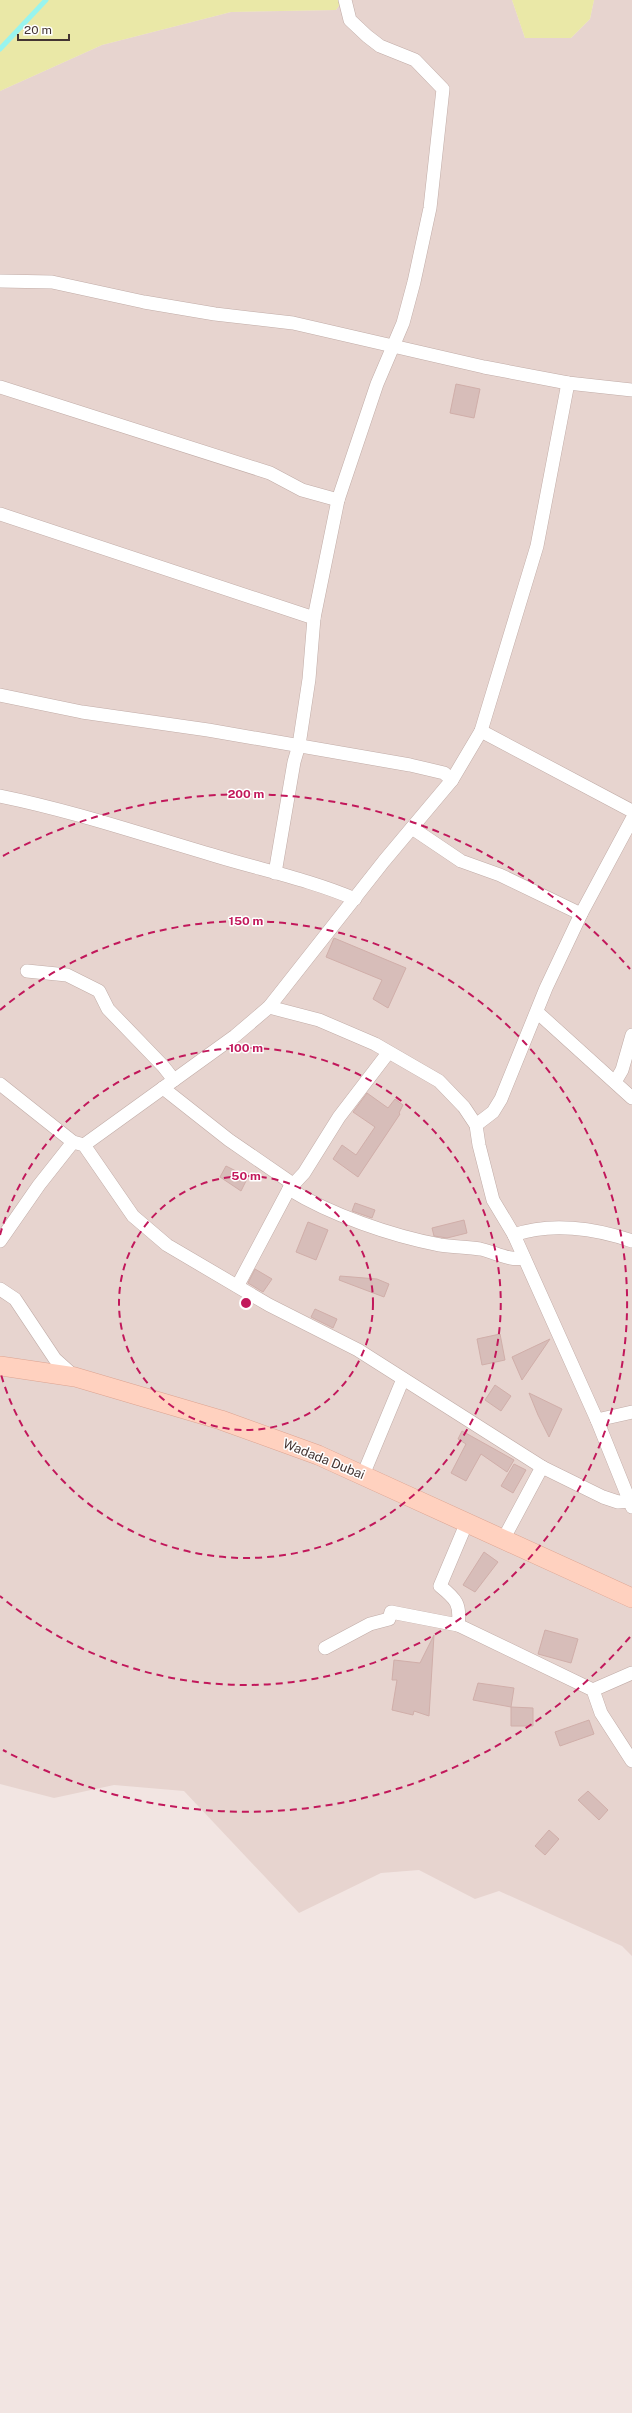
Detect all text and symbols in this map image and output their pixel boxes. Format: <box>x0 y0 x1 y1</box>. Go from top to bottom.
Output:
scale bar <box>18 16 69 42</box>
text: 20 m <box>24 23 52 37</box>
text: 200 m <box>228 787 264 801</box>
text: 150 m <box>229 914 263 928</box>
text: 100 m <box>229 1041 263 1055</box>
text: 50 m <box>231 1169 261 1183</box>
centre of rings <box>239 1296 253 1310</box>
street label: Wadada Dubai <box>281 1436 367 1482</box>

